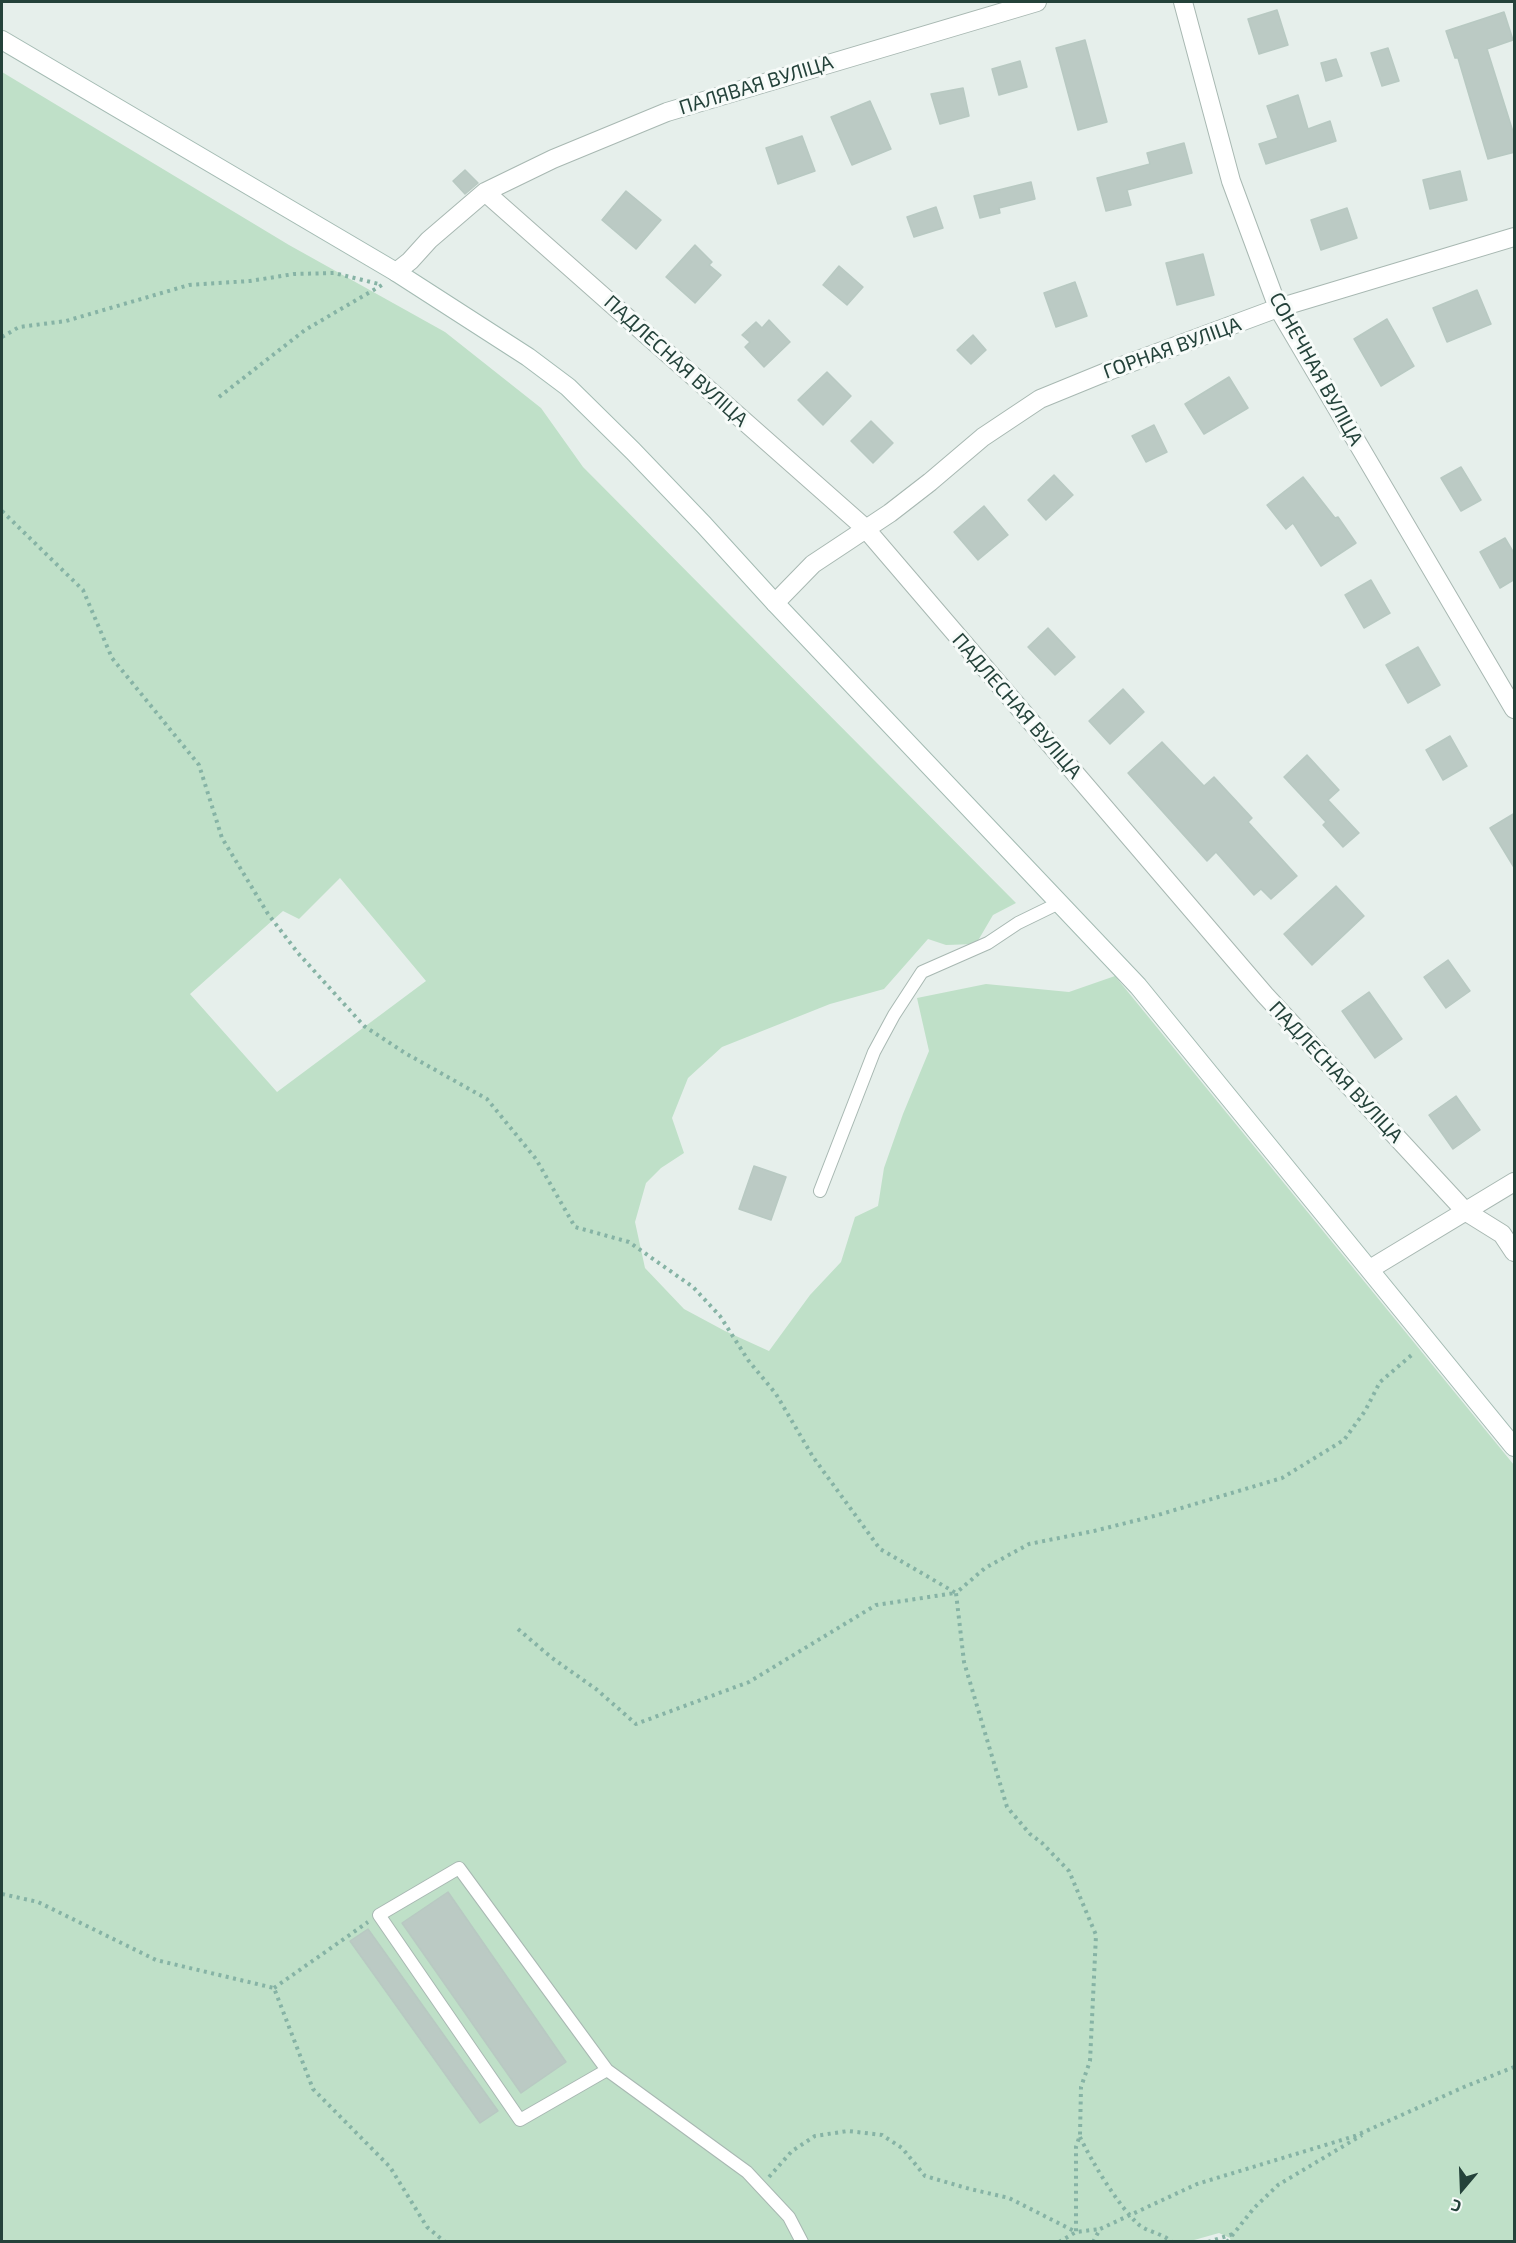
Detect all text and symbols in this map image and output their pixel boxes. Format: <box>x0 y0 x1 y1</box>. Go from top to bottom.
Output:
street label: ПАЛЯВАЯ ВУЛІЦА <box>676 50 836 120</box>
street label: СОНЕЧНАЯ ВУЛІЦА <box>1264 288 1368 450</box>
street label: ПАДЛЕСНАЯ ВУЛІЦА <box>599 290 753 432</box>
street label: ГОРНАЯ ВУЛІЦА <box>1100 312 1244 384</box>
street label: ПАДЛЕСНАЯ ВУЛІЦА <box>947 628 1087 784</box>
street label: ПАДЛЕСНАЯ ВУЛІЦА <box>1264 996 1408 1148</box>
north arrow <box>1432 2159 1492 2219</box>
text: С <box>1448 2196 1464 2217</box>

